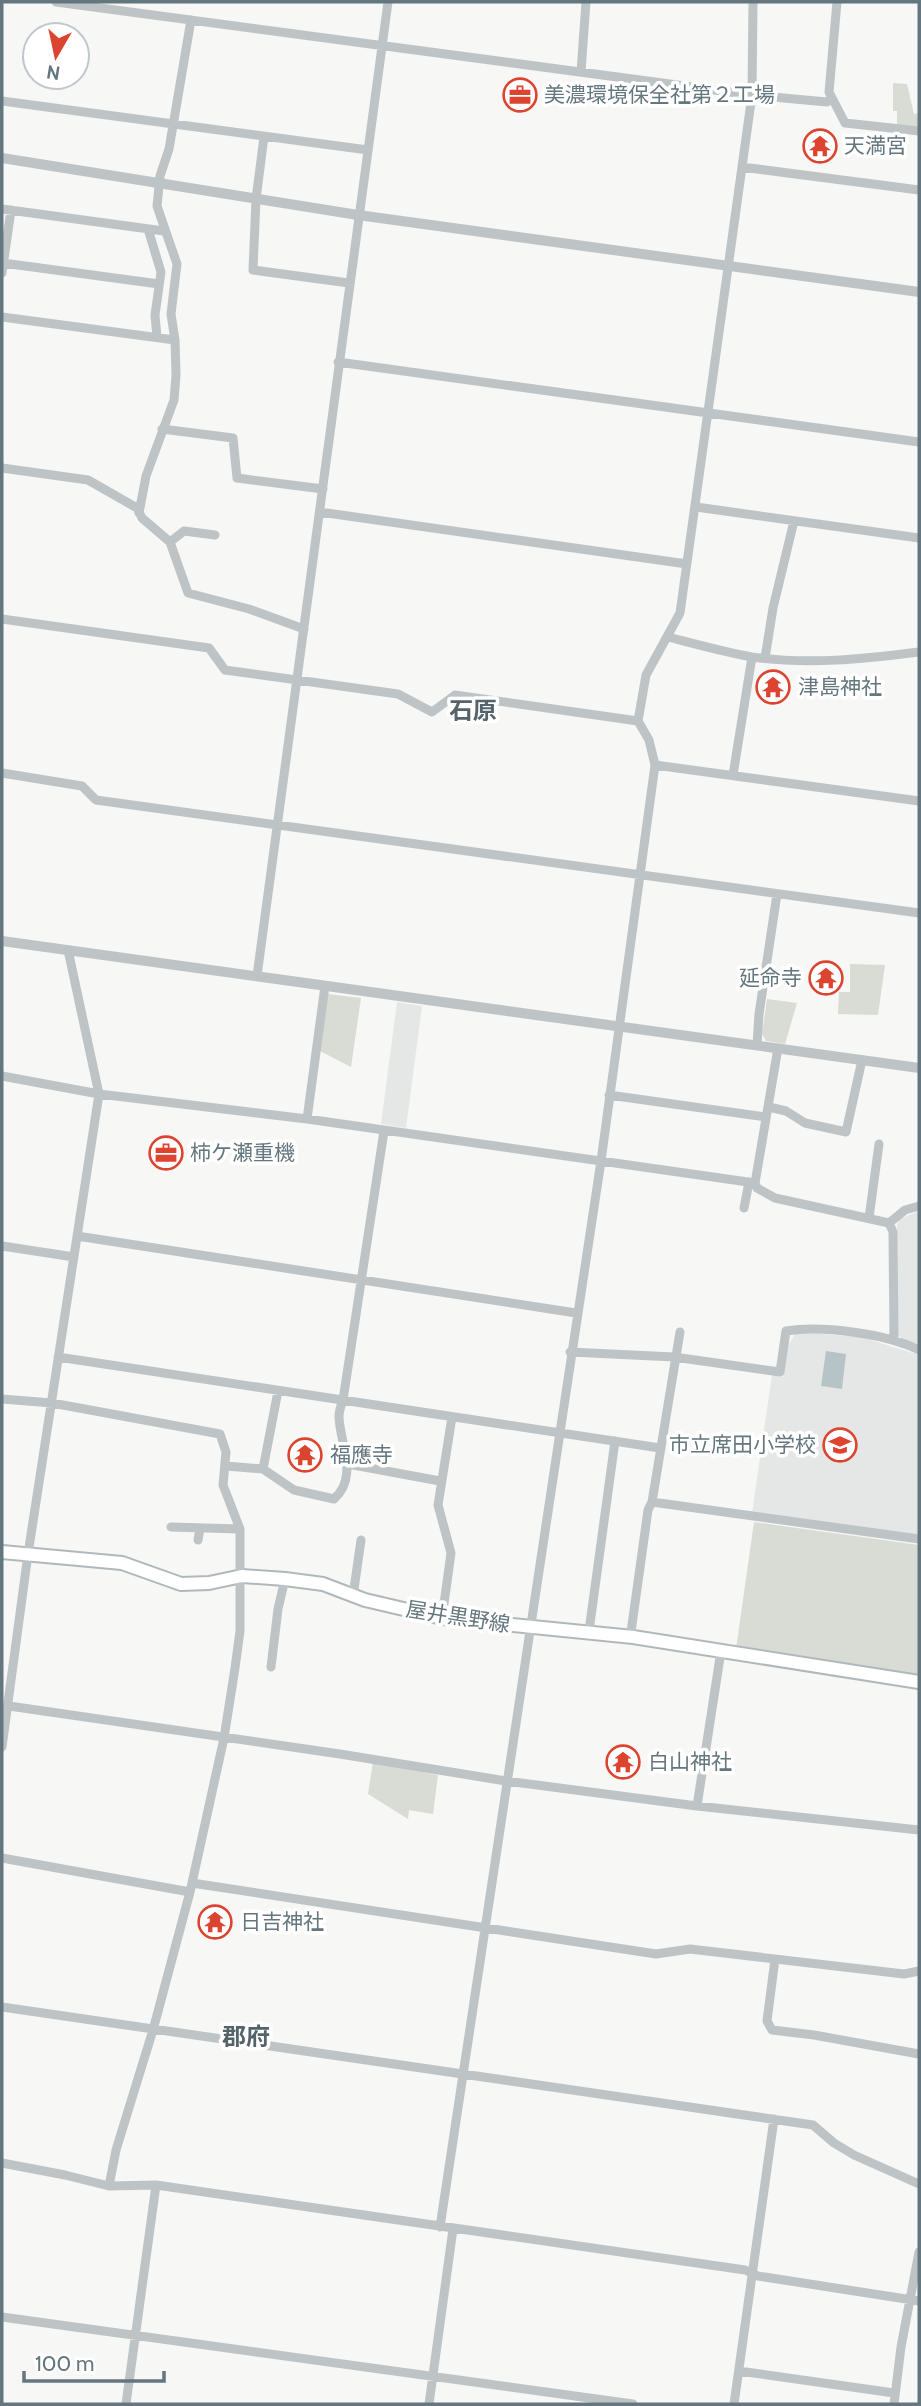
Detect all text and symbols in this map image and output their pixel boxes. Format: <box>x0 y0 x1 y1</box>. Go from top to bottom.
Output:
north arrow <box>21 21 91 91</box>
text: N <box>45 60 62 85</box>
office icon: 美濃環境保全社第２工場 <box>501 76 539 114</box>
place label: 美濃環境保全社第２工場 <box>544 82 775 107</box>
temple icon: 天満宮 <box>801 127 839 165</box>
place label: 天満宮 <box>844 133 907 158</box>
temple icon: 津島神社 <box>754 668 792 706</box>
place label: 津島神社 <box>798 674 882 699</box>
district label: 石原 <box>449 696 497 725</box>
temple icon: 延命寺 <box>807 959 845 997</box>
place label: 延命寺 <box>739 965 802 990</box>
office icon: 柿ケ瀬重機 <box>147 1134 185 1172</box>
place label: 柿ケ瀬重機 <box>190 1140 295 1165</box>
school or university icon: 市立席田小学校 <box>821 1426 859 1464</box>
place label: 市立席田小学校 <box>669 1432 816 1457</box>
temple icon: 福應寺 <box>286 1436 324 1474</box>
place label: 福應寺 <box>330 1442 393 1467</box>
street label: 屋井黒野線 <box>404 1596 512 1637</box>
temple icon: 白山神社 <box>604 1743 642 1781</box>
place label: 白山神社 <box>648 1749 732 1774</box>
temple icon: 日吉神社 <box>196 1903 234 1941</box>
place label: 日吉神社 <box>240 1909 324 1934</box>
district label: 郡府 <box>222 2022 270 2051</box>
scale bar <box>24 2340 164 2384</box>
text: 100 m <box>35 2351 94 2376</box>

